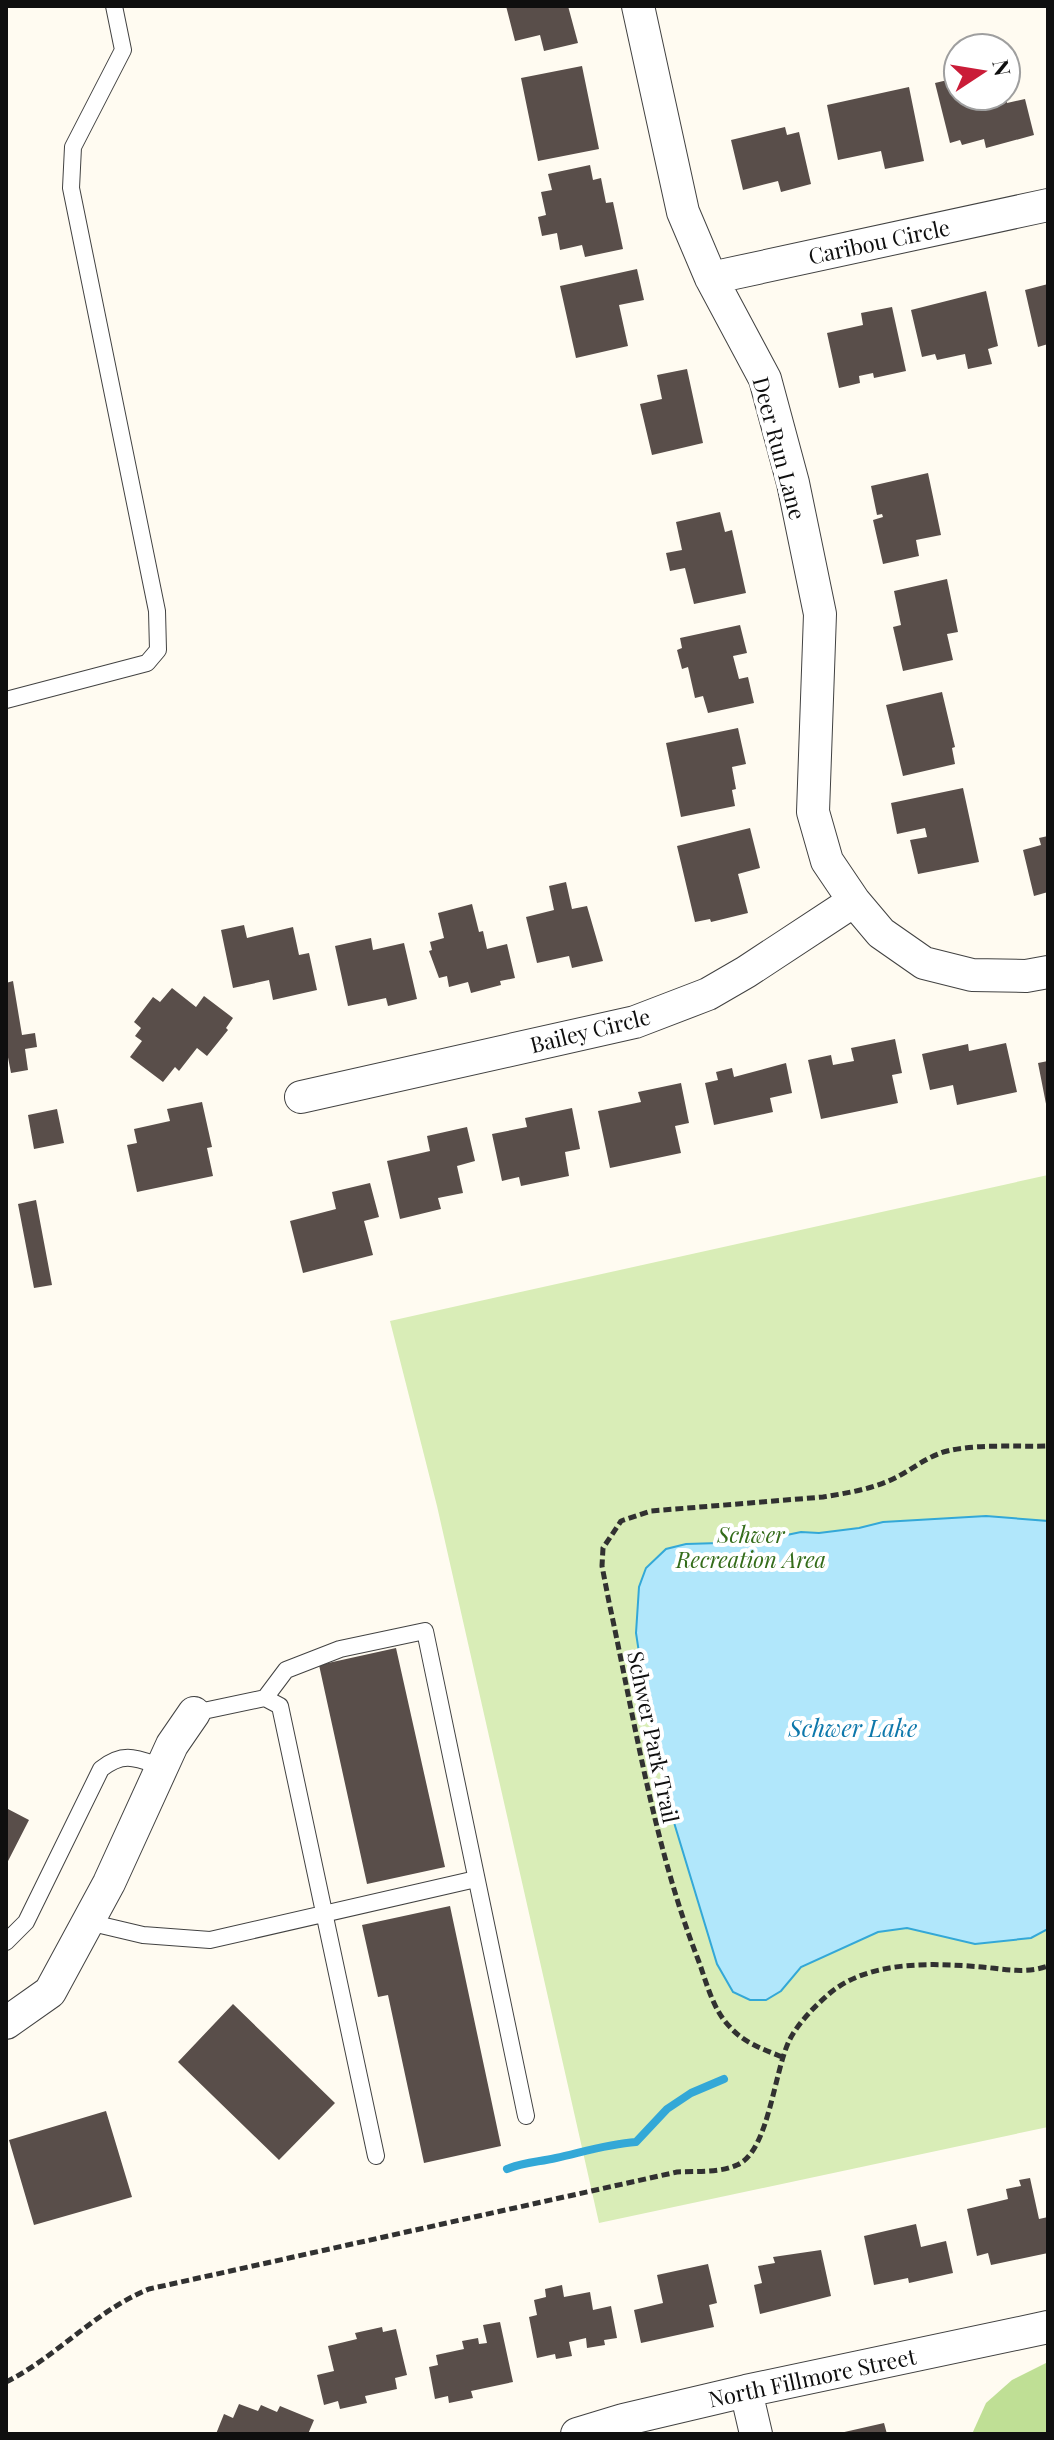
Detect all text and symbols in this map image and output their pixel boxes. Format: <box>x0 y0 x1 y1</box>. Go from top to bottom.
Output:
north arrow <box>942 32 1022 112</box>
text: N <box>986 57 1019 79</box>
street label: Caribou Circle <box>806 211 952 271</box>
street label: Deer Run Lane <box>747 373 813 523</box>
street label: Bailey Circle <box>527 1001 653 1059</box>
park label: Schwer Recreation Area <box>675 1519 826 1574</box>
street label: Schwer Park Trail <box>621 1648 687 1826</box>
water label: Schwer Lake <box>788 1711 917 1743</box>
street label: North Fillmore Street <box>706 2340 920 2414</box>

